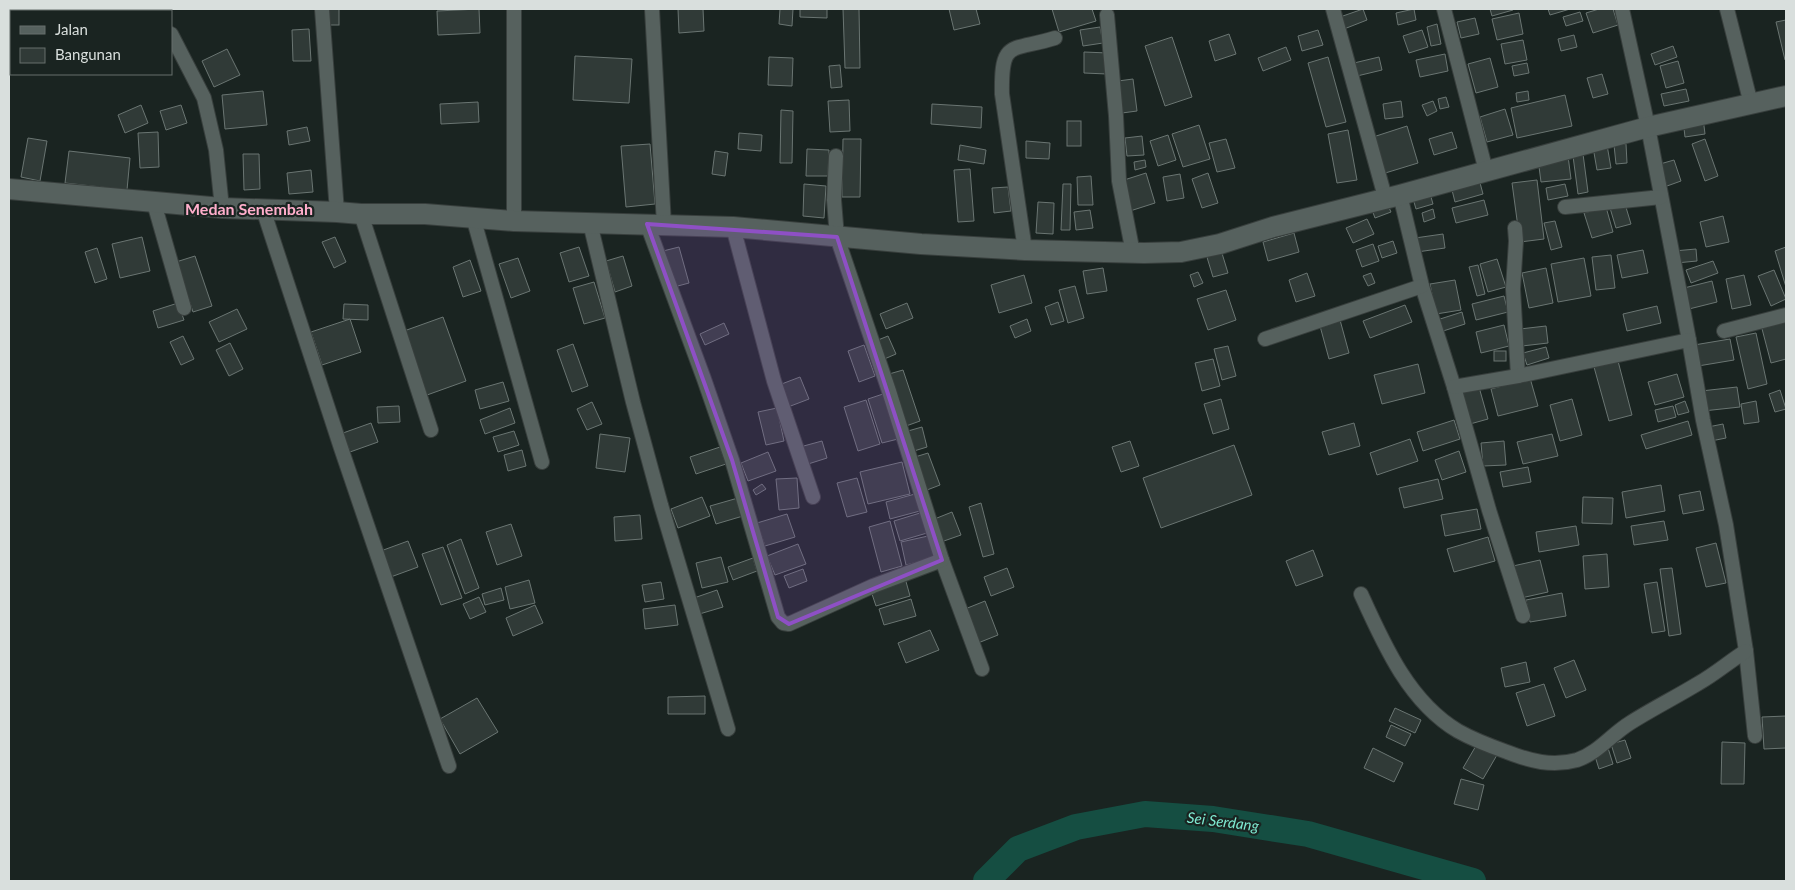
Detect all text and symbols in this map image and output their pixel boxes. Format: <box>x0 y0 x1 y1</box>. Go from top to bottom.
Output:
legend <box>10 10 172 75</box>
text: Jalan <box>55 20 88 38</box>
text: Bangunan <box>55 45 121 63</box>
district label: Medan Senembah <box>185 199 313 218</box>
water label: Sei Serdang <box>1186 808 1261 834</box>

